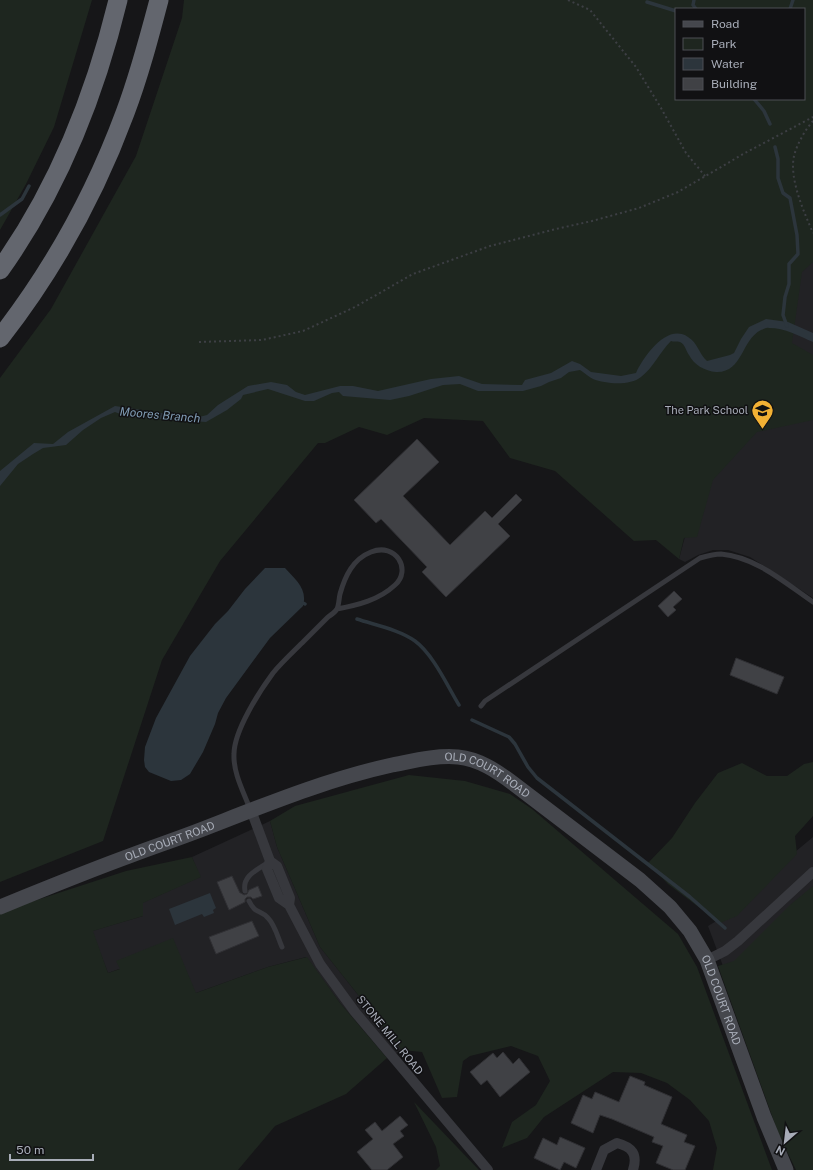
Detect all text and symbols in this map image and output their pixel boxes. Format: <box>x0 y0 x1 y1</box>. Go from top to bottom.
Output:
legend <box>675 8 805 100</box>
text: Road <box>711 17 739 31</box>
text: Park <box>711 37 737 51</box>
text: Water <box>711 57 745 71</box>
text: Building <box>711 77 757 91</box>
school or university icon: The Park School <box>750 397 776 430</box>
water label: Moores Branch <box>119 404 201 426</box>
place label: The Park School <box>665 404 748 416</box>
street label: OLD COURT ROAD <box>445 751 533 800</box>
street label: OLD COURT ROAD <box>123 819 217 863</box>
street label: OLD COURT ROAD <box>699 953 743 1047</box>
street label: STONE MILL ROAD <box>354 993 426 1077</box>
north arrow <box>765 1122 805 1162</box>
scale bar <box>10 1136 93 1162</box>
text: 50 m <box>16 1143 44 1157</box>
text: N <box>774 1144 787 1158</box>

